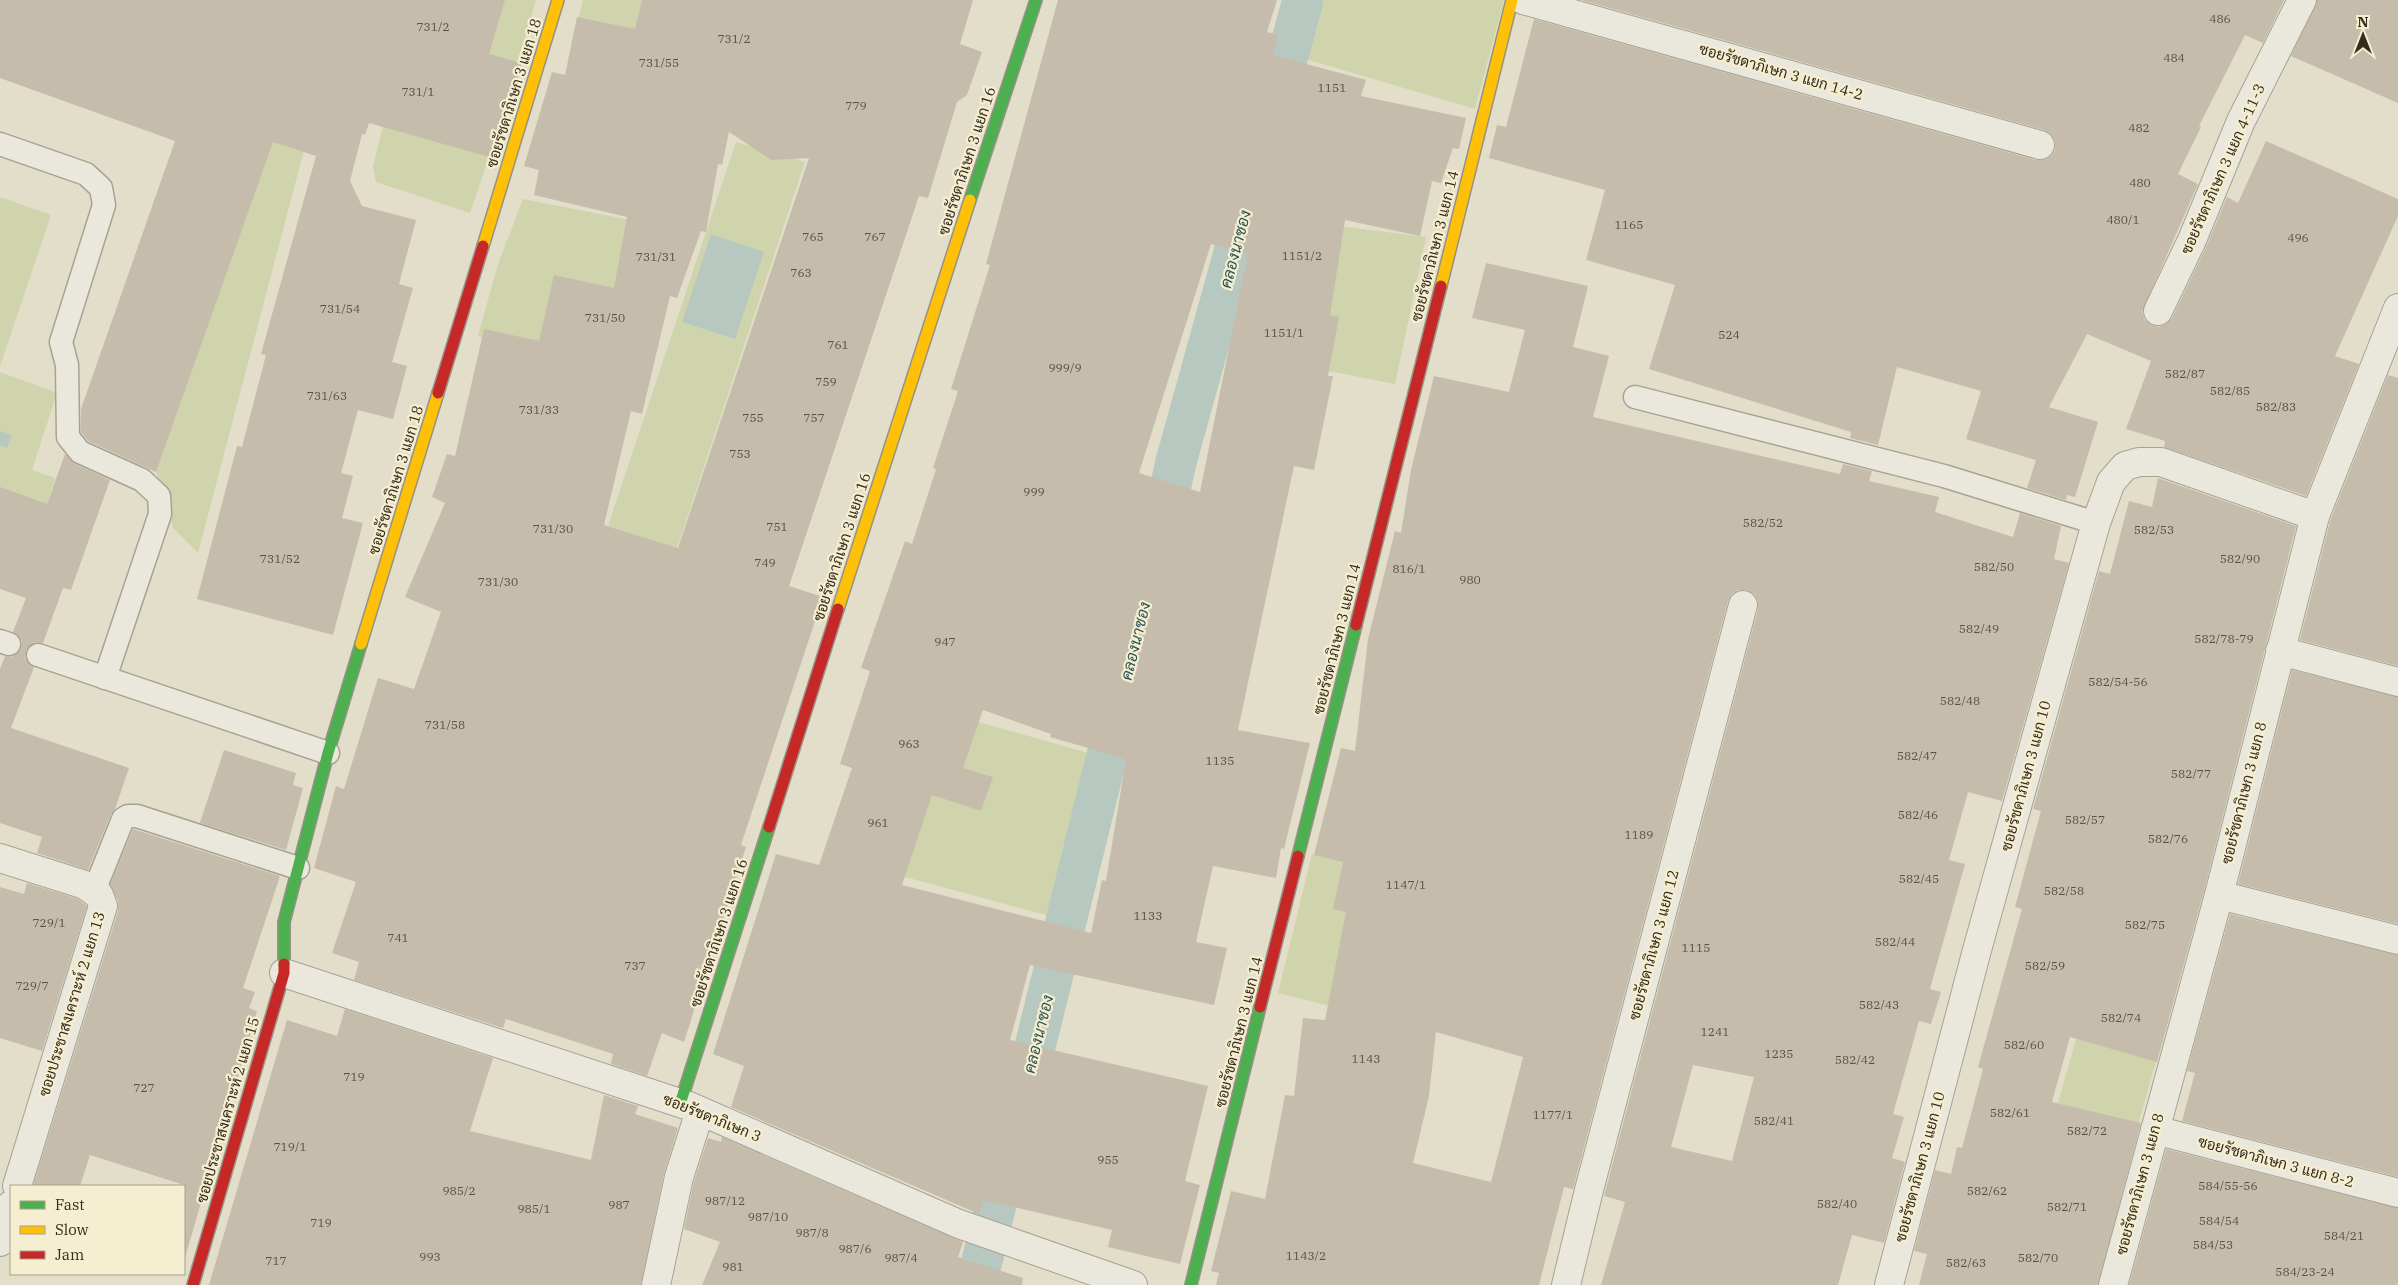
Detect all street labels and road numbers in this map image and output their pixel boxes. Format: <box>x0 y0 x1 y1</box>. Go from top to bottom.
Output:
street label: ซอยรัชดาภิเษก 3 แยก 18 <box>482 16 545 170</box>
street label: ซอยรัชดาภิเษก 3 แยก 14-2 <box>1697 39 1865 104</box>
street label: ซอยรัชดาภิเษก 3 แยก 4-11-3 <box>2176 80 2269 257</box>
street label: ซอยรัชดาภิเษก 3 แยก 16 <box>934 84 1000 238</box>
street label: ซอยรัชดาภิเษก 3 แยก 14 <box>1407 168 1463 323</box>
street label: ซอยรัชดาภิเษก 3 แยก 18 <box>364 403 427 557</box>
street label: ซอยรัชดาภิเษก 3 แยก 16 <box>809 470 875 624</box>
street label: ซอยรัชดาภิเษก 3 แยก 14 <box>1309 561 1365 716</box>
street label: ซอยรัชดาภิเษก 3 แยก 10 <box>1996 698 2055 853</box>
street label: ซอยรัชดาภิเษก 3 แยก 8 <box>2217 720 2270 866</box>
street label: ซอยรัชดาภิเษก 3 แยก 16 <box>686 856 752 1010</box>
street label: ซอยรัชดาภิเษก 3 แยก 12 <box>1624 867 1683 1022</box>
street label: ซอยประชาสงเคราะห์ 2 แยก 13 <box>34 909 109 1099</box>
street label: ซอยรัชดาภิเษก 3 แยก 14 <box>1211 954 1267 1109</box>
street label: ซอยประชาสงเคราะห์ 2 แยก 15 <box>192 1015 263 1205</box>
street label: ซอยรัชดาภิเษก 3 <box>660 1089 764 1146</box>
street label: ซอยรัชดาภิเษก 3 แยก 10 <box>1890 1089 1949 1244</box>
street label: ซอยรัชดาภิเษก 3 แยก 8 <box>2111 1111 2168 1257</box>
street label: ซอยรัชดาภิเษก 3 แยก 8-2 <box>2196 1131 2356 1192</box>

